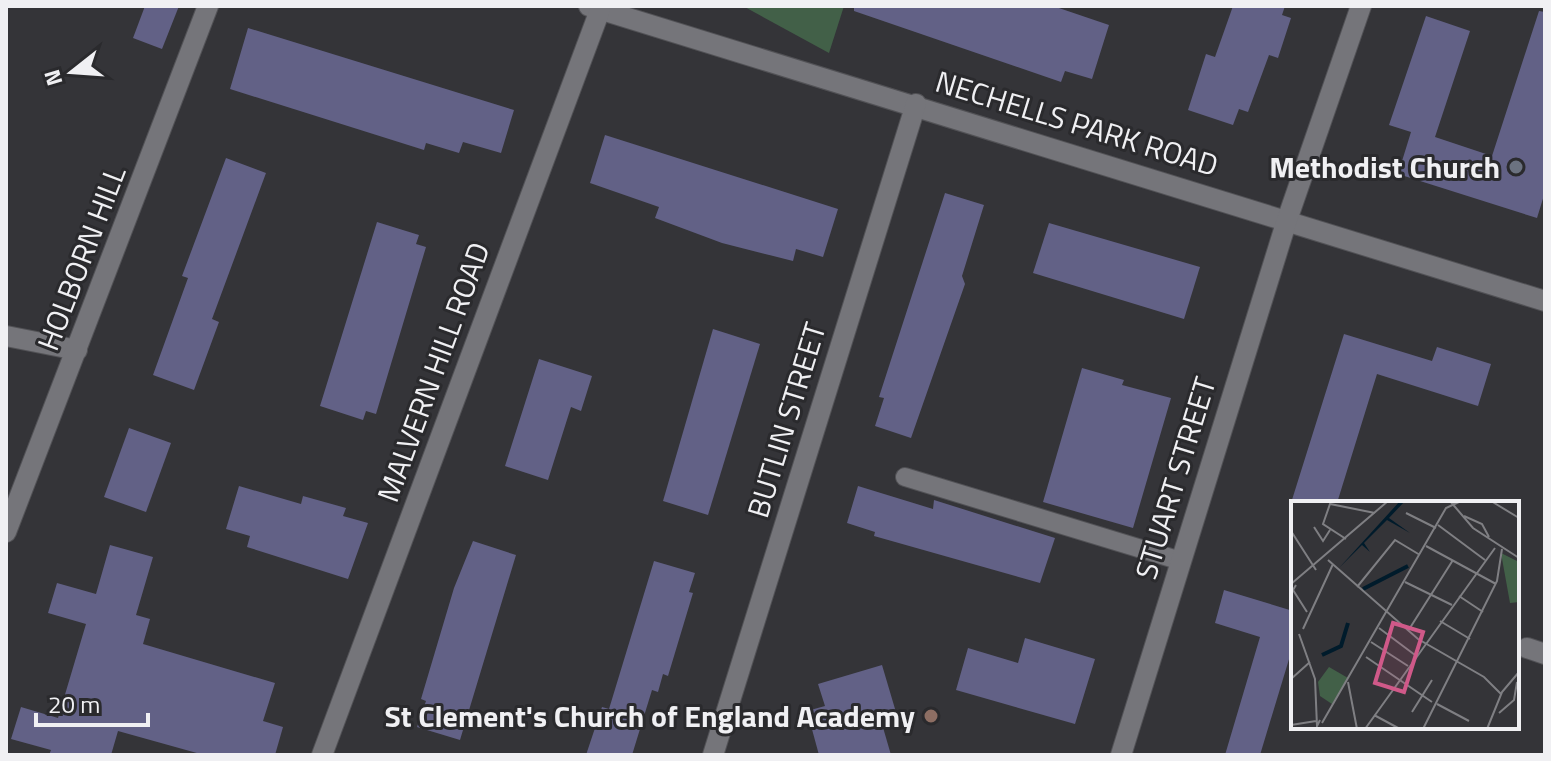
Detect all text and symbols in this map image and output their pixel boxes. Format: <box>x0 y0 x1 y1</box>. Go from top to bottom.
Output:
north arrow <box>32 32 112 112</box>
street label: NECHELLS PARK ROAD <box>930 58 1224 188</box>
text: N <box>34 66 71 90</box>
place label: Methodist Church <box>1269 144 1500 190</box>
marker: Methodist Church <box>1507 158 1525 176</box>
street label: HOLBORN HILL <box>25 159 137 357</box>
street label: MALVERN HILL ROAD <box>365 236 501 508</box>
street label: BUTLIN STREET <box>735 317 838 523</box>
street label: STUART STREET <box>1122 371 1228 585</box>
inset map <box>1291 501 1519 729</box>
scale bar <box>36 677 148 727</box>
text: 20 m <box>48 686 100 722</box>
place label: St Clement's Church of England Academy <box>385 693 915 739</box>
marker: St Clement's Church of England Academy <box>922 707 940 725</box>

